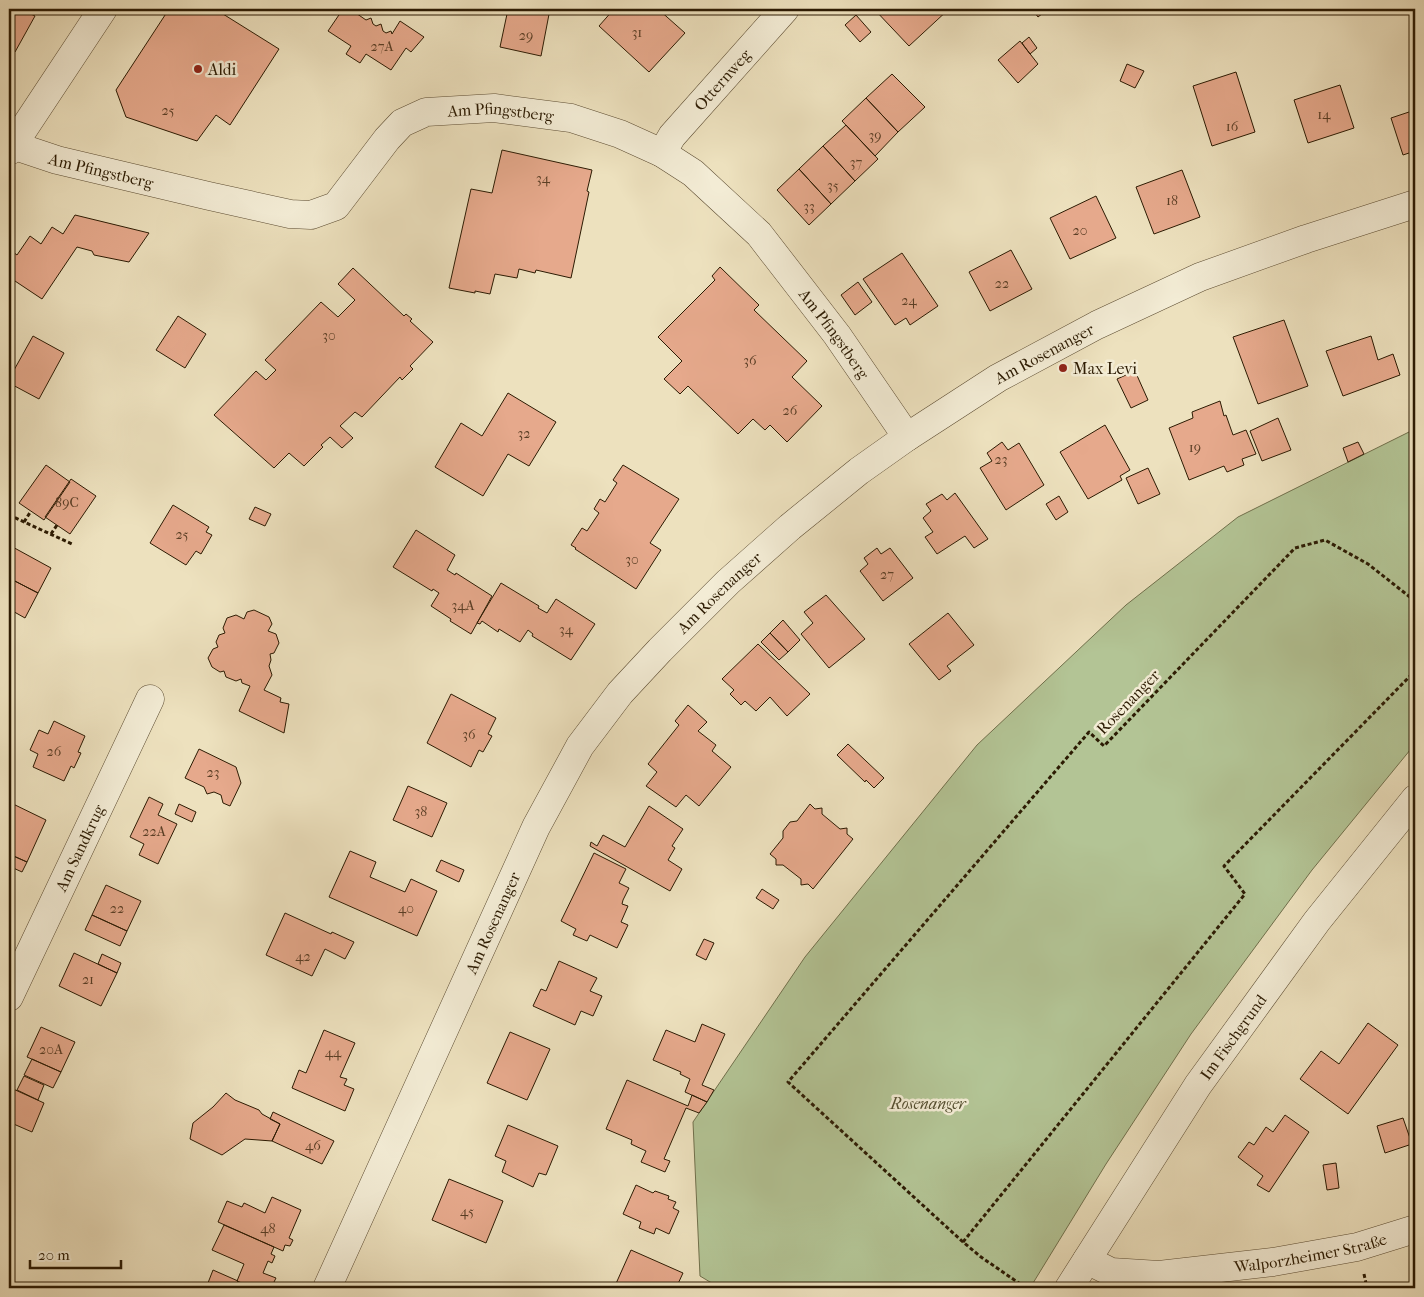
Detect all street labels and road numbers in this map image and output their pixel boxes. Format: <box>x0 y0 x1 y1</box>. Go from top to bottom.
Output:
street label: Otternweg <box>690 45 755 114</box>
street label: Am Pfingstberg <box>446 98 556 125</box>
street label: Am Pfingstberg <box>45 148 156 192</box>
street label: Am Pfingstberg <box>795 284 874 383</box>
street label: Am Rosenanger <box>990 319 1097 388</box>
street label: Am Rosenanger <box>672 547 765 638</box>
street label: Rosenanger <box>1092 666 1164 738</box>
street label: Am Sandkrug <box>51 801 108 895</box>
street label: Am Rosenanger <box>461 869 524 978</box>
street label: Im Fischgrund <box>1196 990 1270 1083</box>
street label: Walporzheimer Straße <box>1232 1229 1389 1276</box>

